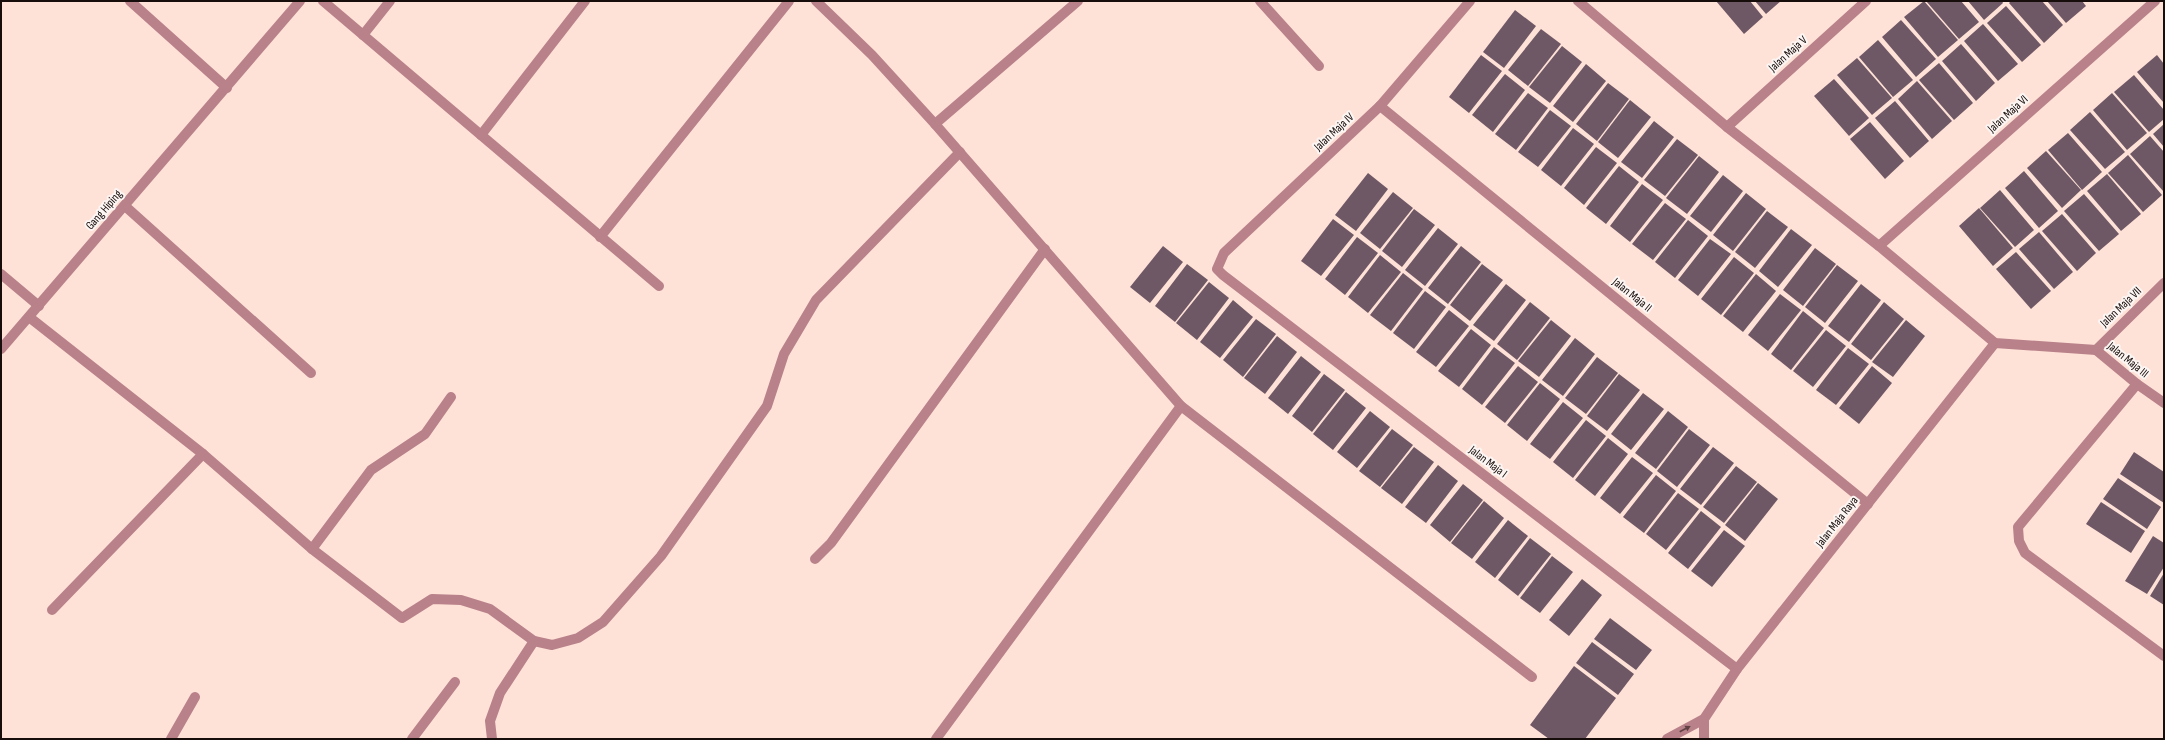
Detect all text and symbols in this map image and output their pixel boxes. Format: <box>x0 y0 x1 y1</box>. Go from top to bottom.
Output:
street label: Jalan Maja V <box>1765 32 1811 76</box>
street label: Jalan Maja VI <box>1984 92 2031 137</box>
street label: Jalan Maja IV <box>1310 109 1358 155</box>
street label: Gang Hiping <box>83 187 125 233</box>
street label: Jalan Maja II <box>1609 274 1655 315</box>
street label: Jalan Maja VII <box>2096 284 2145 331</box>
street label: Jalan Maja III <box>2104 338 2152 381</box>
street label: Jalan Maja I <box>1465 442 1510 481</box>
street label: Jalan Maja Raya <box>1812 493 1862 551</box>
one-way arrow <box>1679 726 1691 732</box>

